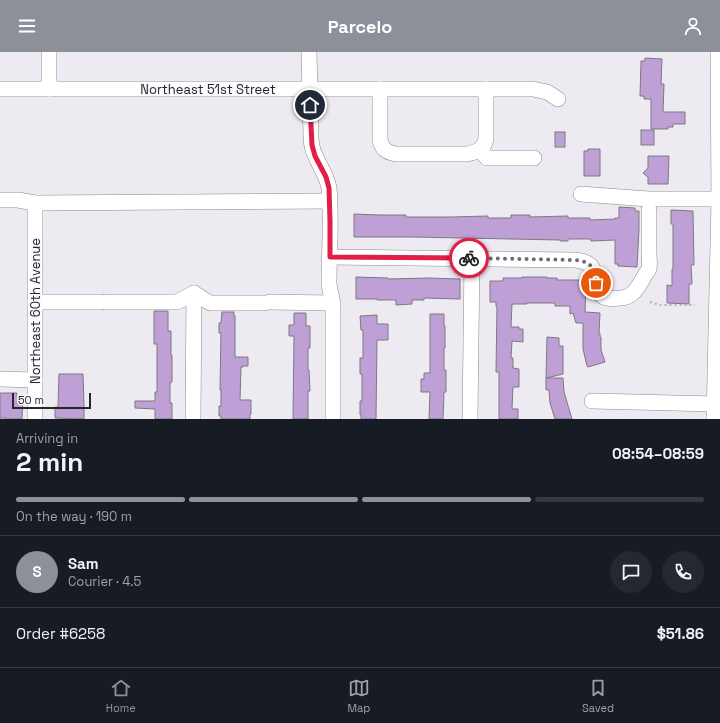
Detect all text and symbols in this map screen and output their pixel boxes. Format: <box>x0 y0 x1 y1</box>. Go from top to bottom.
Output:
icon: menu <box>16 15 38 37</box>
text: Parcelo <box>328 15 392 38</box>
icon: person <box>682 15 704 37</box>
street label: Northeast 51st Street <box>140 81 276 98</box>
pin <box>293 88 327 122</box>
icon: home <box>299 94 321 116</box>
street label: Northeast 60th Avenue <box>27 238 44 384</box>
courier <box>449 238 489 278</box>
icon: bike <box>458 247 480 269</box>
pin <box>579 266 613 300</box>
icon: bag <box>585 272 607 294</box>
scale bar <box>12 391 91 410</box>
text: 50 m <box>18 393 44 407</box>
text: Arriving in <box>16 430 78 447</box>
text: 08:54–08:59 <box>612 444 704 463</box>
text: 2 min <box>16 445 83 479</box>
text: On the way · 190 m <box>16 508 132 525</box>
button: chat <box>610 551 652 593</box>
button: phone <box>662 551 704 593</box>
text: Sam <box>68 554 99 573</box>
text: S <box>32 562 42 581</box>
text: Courier · 4.5 <box>68 573 141 590</box>
text: Order #6258 <box>16 624 105 643</box>
text: $51.86 <box>657 624 704 643</box>
tab: Home <box>106 677 136 715</box>
tab: Map <box>347 677 370 715</box>
tab: Saved <box>582 677 614 715</box>

